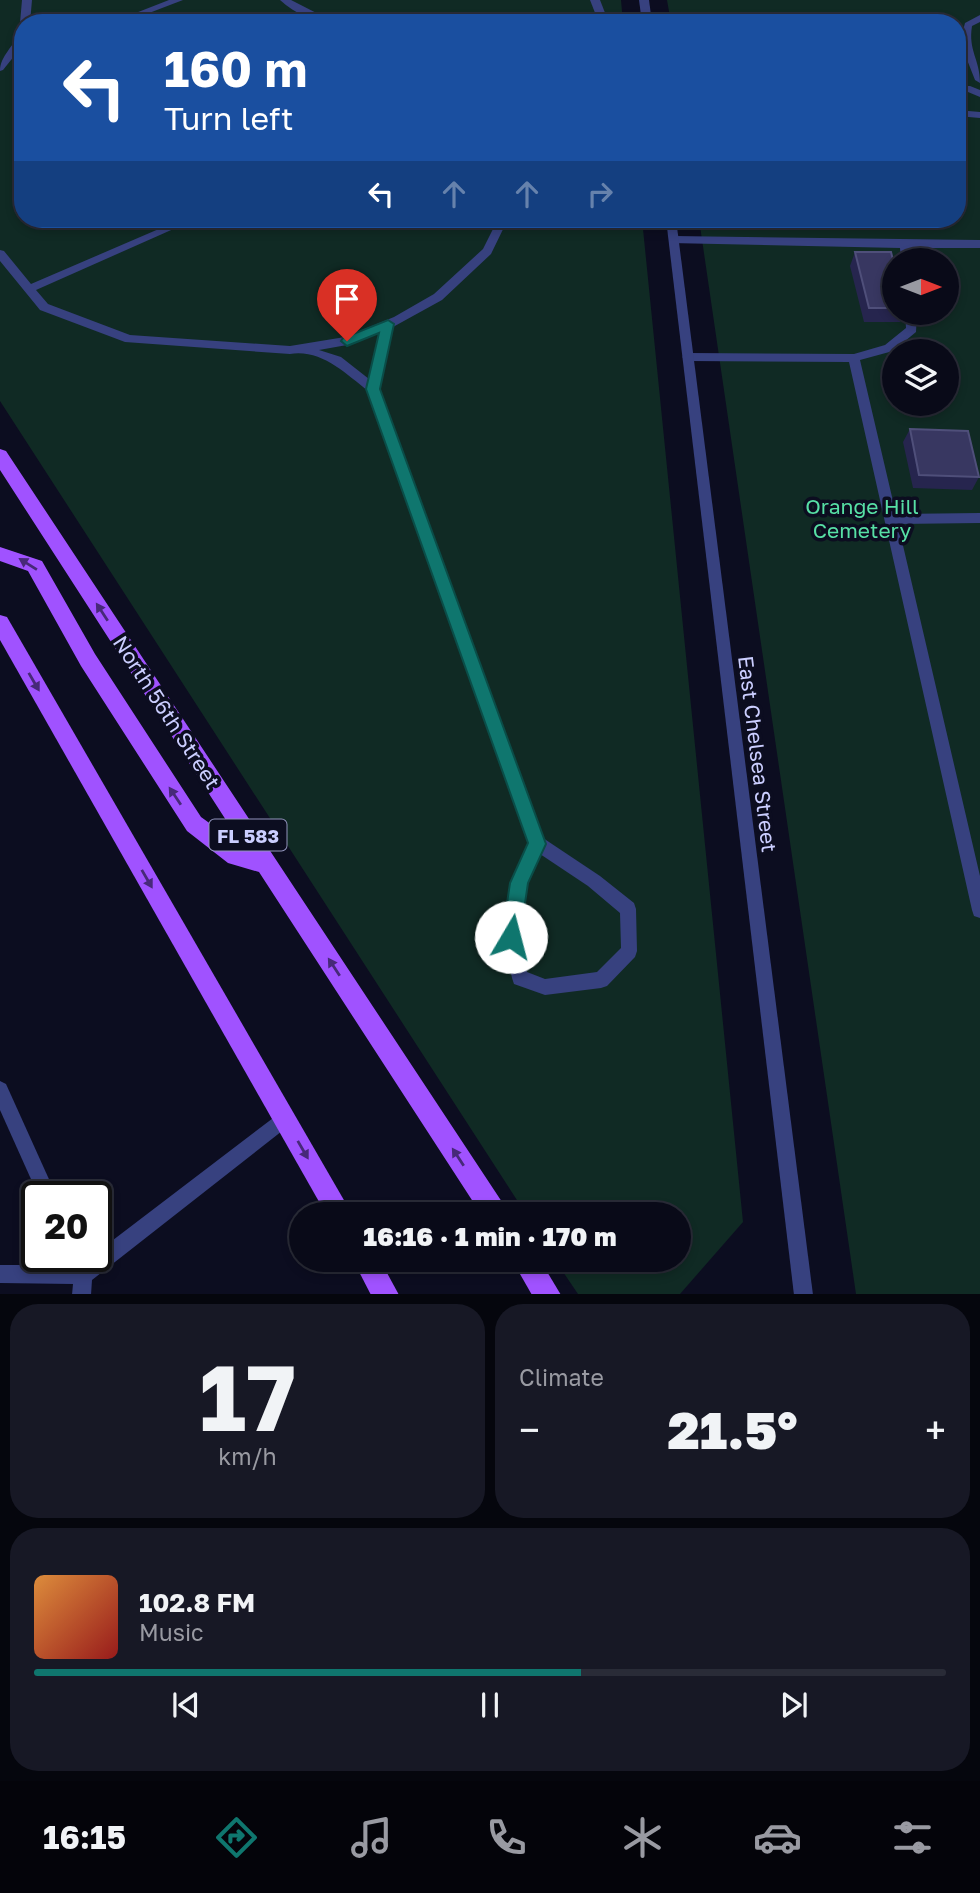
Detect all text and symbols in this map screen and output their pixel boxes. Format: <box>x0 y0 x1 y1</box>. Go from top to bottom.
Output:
text: 160 m <box>164 39 307 98</box>
icon: left <box>49 42 140 133</box>
text: Turn left <box>164 99 293 137</box>
icon: left <box>362 175 400 213</box>
icon: ahead <box>435 175 473 213</box>
icon: ahead <box>508 175 546 213</box>
icon: right <box>581 175 619 213</box>
north arrow <box>882 248 959 326</box>
map controls <box>882 248 959 416</box>
pin <box>317 269 377 341</box>
icon: arrive <box>328 280 366 318</box>
button: layers <box>882 339 959 416</box>
park label: Orange Hill Cemetery <box>805 493 919 543</box>
one-way arrow <box>18 558 38 571</box>
one-way arrow <box>96 603 109 622</box>
street label: North 56th Street <box>108 631 226 793</box>
street label: East Chelsea Street <box>733 654 783 854</box>
one-way arrow <box>28 672 40 692</box>
one-way arrow <box>168 787 182 805</box>
road number: FL 583 <box>210 820 286 850</box>
one-way arrow <box>141 870 153 889</box>
position arrow <box>474 900 548 974</box>
one-way arrow <box>327 957 340 977</box>
one-way arrow <box>297 1140 309 1159</box>
one-way arrow <box>452 1148 465 1167</box>
speed limit sign: 20 <box>21 1181 112 1272</box>
text: 16:16 · 1 min · 170 m <box>363 1221 617 1252</box>
text: 17 <box>199 1342 296 1451</box>
text: Climate <box>519 1363 604 1391</box>
text: 21.5° <box>668 1398 797 1460</box>
text: − <box>519 1407 540 1452</box>
text: + <box>925 1407 946 1452</box>
text: km/h <box>218 1442 277 1470</box>
text: 102.8 FM <box>139 1587 255 1618</box>
text: Music <box>139 1618 204 1646</box>
icon: previous <box>167 1686 205 1724</box>
icon: pause <box>471 1686 509 1724</box>
icon: next <box>775 1686 813 1724</box>
icon: directions <box>212 1813 261 1862</box>
icon: music <box>347 1813 396 1862</box>
icon: phone <box>482 1813 531 1862</box>
icon: climate <box>618 1813 667 1862</box>
icon: car <box>753 1813 802 1862</box>
icon: filters <box>888 1813 937 1862</box>
text: 16:15 <box>43 1818 126 1856</box>

